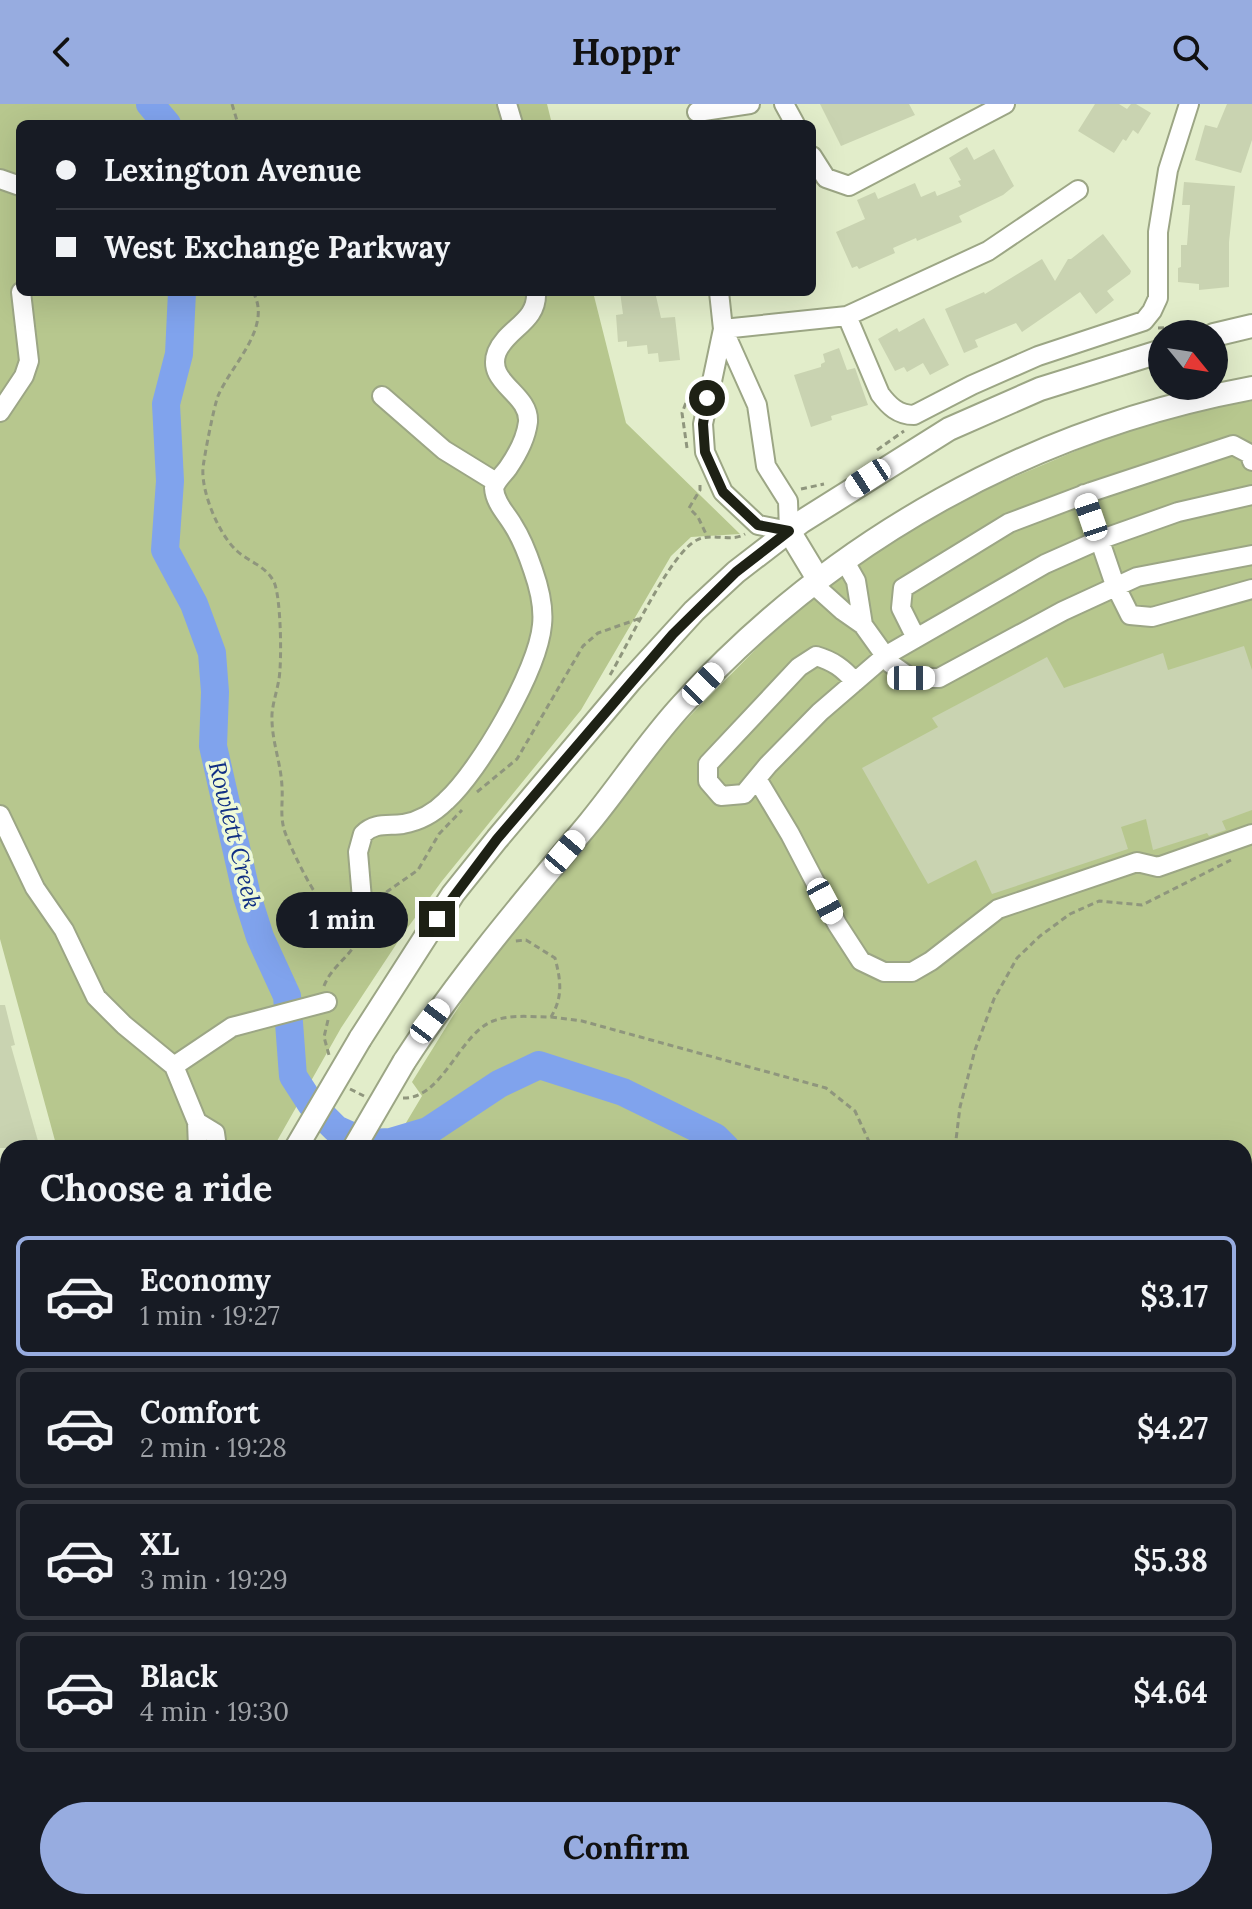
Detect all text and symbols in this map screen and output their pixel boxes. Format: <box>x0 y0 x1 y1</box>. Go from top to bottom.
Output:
text: Hoppr <box>571 29 681 75</box>
icon: back <box>40 30 84 74</box>
icon: search <box>1168 30 1212 74</box>
text: Lexington Avenue <box>104 151 362 189</box>
text: West Exchange Parkway <box>104 228 450 266</box>
north arrow <box>1148 320 1228 400</box>
map controls <box>1148 320 1228 400</box>
route start <box>689 380 725 416</box>
car <box>841 455 895 501</box>
car <box>1072 490 1110 544</box>
car <box>678 658 728 710</box>
car <box>887 666 935 690</box>
water label: Rowlett Creek <box>202 758 268 912</box>
car <box>540 826 590 878</box>
car <box>803 874 847 928</box>
callout: 1 min <box>277 891 409 947</box>
route end <box>419 901 455 937</box>
text: 1 min <box>309 903 375 936</box>
car <box>406 995 454 1047</box>
text: Choose a ride <box>40 1165 272 1211</box>
icon: car <box>44 1260 116 1332</box>
text: Economy <box>140 1261 271 1299</box>
text: $3.17 <box>1140 1277 1208 1315</box>
text: 1 min · 19:27 <box>140 1299 280 1332</box>
icon: car <box>44 1392 116 1464</box>
text: Comfort <box>140 1393 260 1431</box>
text: $4.27 <box>1137 1409 1208 1447</box>
text: 2 min · 19:28 <box>140 1431 287 1464</box>
icon: car <box>44 1524 116 1596</box>
text: XL <box>140 1525 179 1563</box>
text: $5.38 <box>1133 1541 1208 1579</box>
text: 3 min · 19:29 <box>140 1563 288 1596</box>
icon: car <box>44 1656 116 1728</box>
text: Black <box>140 1657 218 1695</box>
text: $4.64 <box>1133 1673 1208 1711</box>
text: 4 min · 19:30 <box>140 1695 289 1728</box>
button: Confirm <box>40 1802 1212 1894</box>

